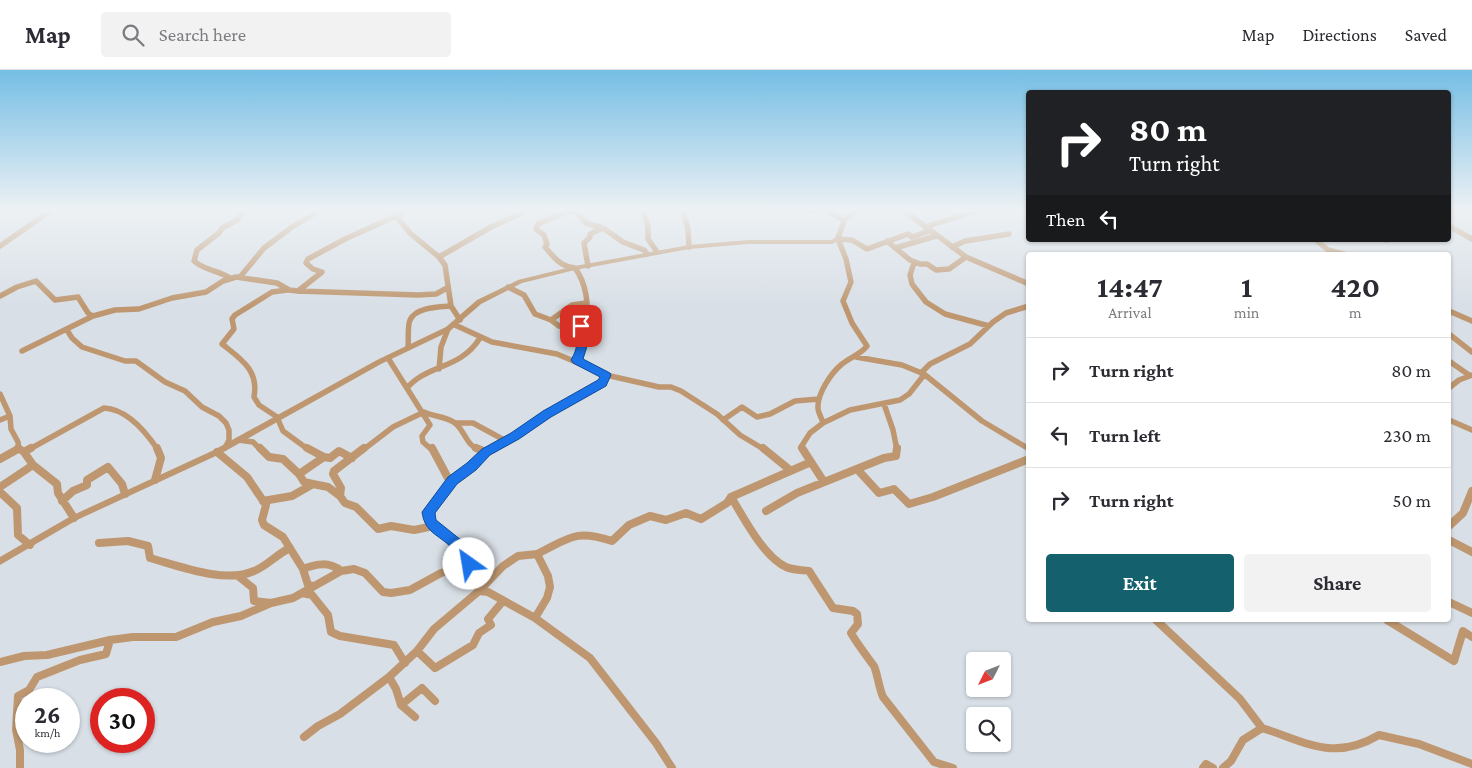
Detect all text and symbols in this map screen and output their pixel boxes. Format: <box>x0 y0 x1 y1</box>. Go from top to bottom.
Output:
search box <box>101 12 451 57</box>
text: Map <box>25 21 71 48</box>
icon: search <box>119 21 147 49</box>
text: Search here <box>159 24 246 45</box>
text: Map <box>1242 25 1274 45</box>
text: Directions <box>1302 25 1377 45</box>
text: Saved <box>1405 25 1447 45</box>
icon: right <box>1046 110 1111 175</box>
text: 80 m <box>1129 110 1207 149</box>
text: Turn right <box>1129 151 1220 176</box>
icon: left <box>1095 205 1123 233</box>
text: Then <box>1046 209 1085 230</box>
text: 14:47 <box>1097 270 1163 303</box>
text: 1 <box>1241 270 1252 303</box>
text: 420 <box>1331 270 1380 303</box>
text: Arrival <box>1108 304 1152 321</box>
text: min <box>1234 304 1259 321</box>
text: m <box>1349 304 1362 321</box>
pin <box>560 305 602 347</box>
icon: arrive <box>567 312 595 340</box>
icon: right <box>1046 356 1074 384</box>
text: Turn right <box>1089 360 1174 381</box>
text: 80 m <box>1391 360 1431 381</box>
icon: left <box>1046 421 1074 449</box>
text: Turn left <box>1089 425 1161 446</box>
text: 230 m <box>1383 425 1431 446</box>
icon: right <box>1046 486 1074 514</box>
text: Turn right <box>1089 490 1174 511</box>
text: 50 m <box>1392 490 1431 511</box>
position arrow <box>442 537 494 589</box>
button: Exit <box>1046 554 1234 612</box>
button: Share <box>1244 554 1431 612</box>
north arrow <box>966 652 1011 698</box>
map controls <box>966 652 1011 752</box>
speed limit sign: 30 <box>90 688 155 753</box>
text: 26 <box>34 701 61 728</box>
button: search <box>966 707 1011 752</box>
text: km/h <box>35 726 60 740</box>

